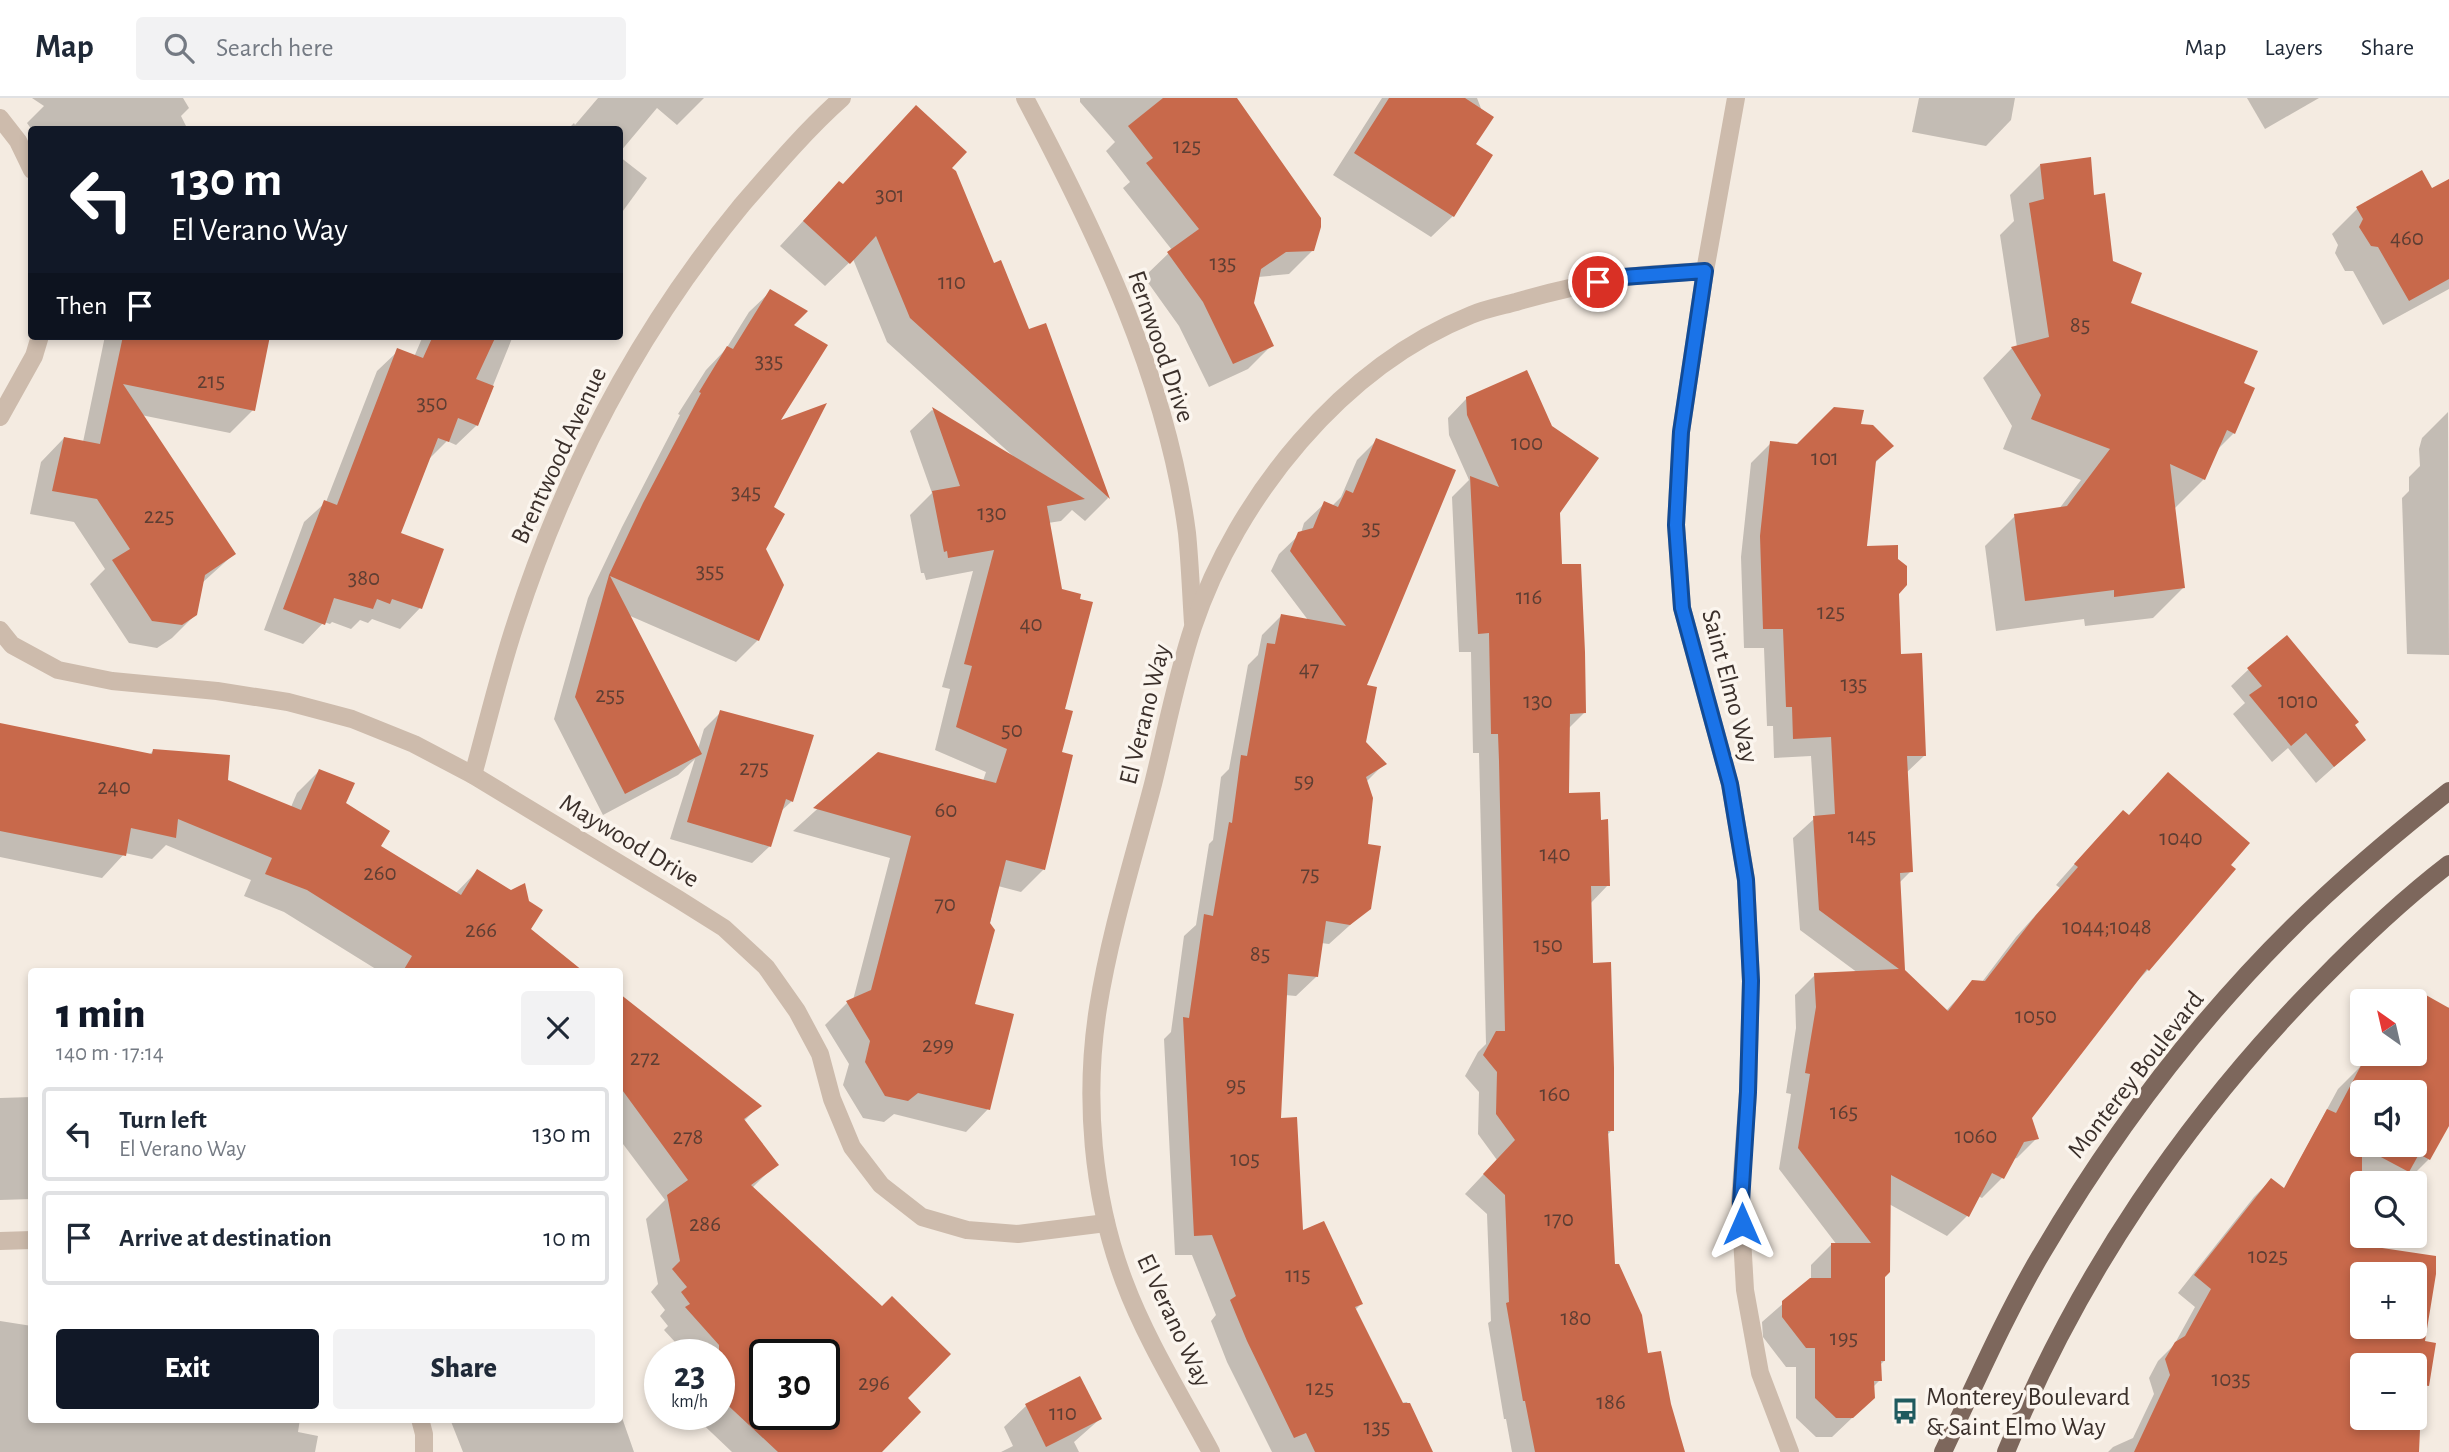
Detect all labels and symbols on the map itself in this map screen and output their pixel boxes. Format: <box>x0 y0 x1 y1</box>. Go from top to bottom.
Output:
house number: 125 <box>1173 135 1201 158</box>
house number: 301 <box>875 184 905 207</box>
house number: 460 <box>2390 227 2424 250</box>
house number: 135 <box>1209 252 1237 275</box>
pin <box>1568 252 1628 312</box>
street label: Fernwood Drive <box>1123 267 1199 425</box>
house number: 110 <box>938 271 966 294</box>
house number: 85 <box>2070 314 2090 337</box>
house number: 335 <box>755 350 783 373</box>
street label: Brentwood Avenue <box>507 363 611 548</box>
house number: 215 <box>197 370 225 393</box>
house number: 350 <box>416 392 448 415</box>
house number: 100 <box>1511 432 1543 455</box>
house number: 101 <box>1811 447 1839 470</box>
house number: 345 <box>731 481 761 504</box>
house number: 130 <box>977 502 1007 525</box>
house number: 225 <box>144 505 174 528</box>
house number: 35 <box>1361 517 1381 540</box>
house number: 355 <box>696 560 724 583</box>
house number: 380 <box>348 567 380 590</box>
house number: 116 <box>1516 586 1542 609</box>
house number: 125 <box>1817 601 1845 624</box>
street label: Saint Elmo Way <box>1697 607 1763 766</box>
house number: 40 <box>1019 613 1043 636</box>
street label: El Verano Way <box>1115 641 1175 787</box>
house number: 47 <box>1299 658 1319 681</box>
house number: 135 <box>1840 673 1868 696</box>
house number: 255 <box>595 684 625 707</box>
house number: 130 <box>1523 690 1553 713</box>
house number: 1010 <box>2278 690 2318 713</box>
house number: 50 <box>1001 719 1023 742</box>
house number: 275 <box>739 757 769 780</box>
house number: 59 <box>1294 770 1314 793</box>
house number: 240 <box>97 776 131 799</box>
street label: Maywood Drive <box>555 789 704 893</box>
house number: 60 <box>935 799 957 822</box>
house number: 145 <box>1848 825 1876 848</box>
house number: 1040 <box>2159 827 2203 850</box>
house number: 140 <box>1539 843 1571 866</box>
house number: 260 <box>363 862 397 885</box>
house number: 75 <box>1300 863 1320 886</box>
house number: 70 <box>934 893 956 916</box>
house number: 1044;1048 <box>2062 916 2152 939</box>
house number: 266 <box>465 919 497 942</box>
house number: 150 <box>1533 934 1563 957</box>
house number: 85 <box>1250 943 1270 966</box>
street label: Monterey Boulevard <box>2063 986 2209 1163</box>
north arrow <box>2350 989 2427 1066</box>
house number: 1050 <box>2015 1005 2057 1028</box>
house number: 299 <box>922 1034 954 1057</box>
house number: 272 <box>630 1047 660 1070</box>
house number: 95 <box>1226 1074 1246 1097</box>
house number: 160 <box>1540 1083 1570 1106</box>
house number: 165 <box>1830 1101 1858 1124</box>
house number: 1060 <box>1954 1125 1998 1148</box>
house number: 278 <box>673 1126 703 1149</box>
house number: 105 <box>1230 1148 1260 1171</box>
position arrow <box>1705 1187 1779 1261</box>
house number: 170 <box>1544 1208 1574 1231</box>
house number: 286 <box>689 1213 721 1236</box>
house number: 1025 <box>2248 1245 2288 1268</box>
street label: El Verano Way <box>1132 1250 1216 1391</box>
house number: 115 <box>1285 1264 1311 1287</box>
house number: 180 <box>1561 1307 1591 1330</box>
house number: 195 <box>1830 1327 1858 1350</box>
speed limit sign: 30 <box>749 1339 840 1430</box>
house number: 1035 <box>2211 1368 2251 1391</box>
house number: 296 <box>858 1372 890 1395</box>
house number: 125 <box>1306 1377 1334 1400</box>
place label: Monterey Boulevard & Saint Elmo Way <box>1926 1384 2130 1440</box>
house number: 186 <box>1596 1391 1626 1414</box>
bus stop icon: Monterey Boulevard & Saint Elmo Way <box>1890 1396 1920 1426</box>
house number: 110 <box>1049 1402 1077 1425</box>
house number: 135 <box>1363 1416 1391 1439</box>

